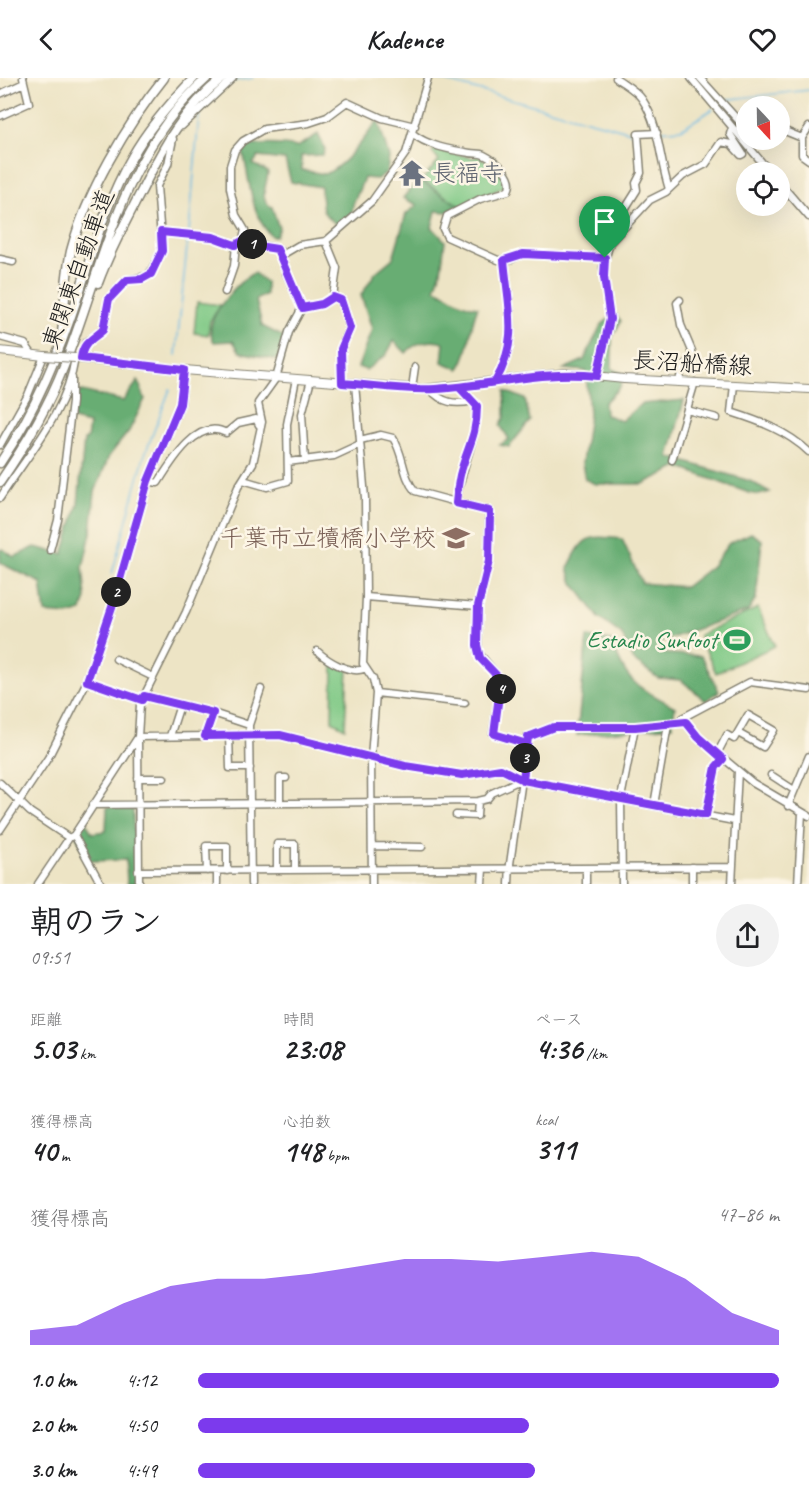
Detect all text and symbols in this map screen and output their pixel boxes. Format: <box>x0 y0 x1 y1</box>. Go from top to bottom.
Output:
text: Kadence <box>366 22 443 56</box>
icon: back <box>30 23 63 56</box>
icon: heart <box>746 23 779 56</box>
north arrow <box>736 96 790 150</box>
map controls <box>736 96 790 216</box>
temple icon: 長福寺 <box>397 158 427 188</box>
place label: 長福寺 <box>432 158 504 188</box>
button: locate <box>736 162 790 216</box>
street label: 東関東自動車道 <box>35 185 121 353</box>
pin <box>579 196 630 258</box>
icon: arrive <box>588 205 621 238</box>
pin: 1 <box>237 229 267 259</box>
text: 1 <box>248 234 256 254</box>
street label: 長沼船橋線 <box>631 345 753 381</box>
place label: 千葉市立犢橋小学校 <box>220 523 436 553</box>
school or university icon: 千葉市立犢橋小学校 <box>441 523 471 553</box>
pin: 2 <box>101 577 131 607</box>
text: 2 <box>112 582 120 602</box>
place label: Estadio Sunfoot <box>587 625 720 655</box>
sports icon: Estadio Sunfoot <box>722 625 752 655</box>
pin: 4 <box>486 674 516 704</box>
text: 4 <box>497 679 505 699</box>
pin: 3 <box>510 743 540 773</box>
text: 3 <box>521 748 529 768</box>
text: 朝のラン <box>30 901 162 943</box>
button: share <box>716 904 779 967</box>
text: 09:51 <box>30 945 70 970</box>
text: 距離 <box>30 1010 62 1030</box>
text: 時間 <box>283 1010 315 1030</box>
text: ペース <box>535 1010 582 1030</box>
text: 5.03 <box>30 1030 76 1068</box>
text: 23:08 <box>283 1030 343 1068</box>
text: 4:36 <box>535 1030 582 1068</box>
text: km <box>76 1044 95 1064</box>
text: /km <box>582 1044 607 1064</box>
text: kcal <box>535 1110 556 1130</box>
text: 獲得標高 <box>30 1112 94 1132</box>
text: 心拍数 <box>283 1112 331 1132</box>
text: 311 <box>535 1130 576 1168</box>
text: 40 <box>30 1132 57 1170</box>
text: 148 <box>283 1132 323 1170</box>
text: m <box>57 1146 70 1166</box>
text: bpm <box>323 1146 349 1166</box>
text: 47–86 m <box>718 1202 779 1227</box>
text: 獲得標高 <box>30 1206 110 1231</box>
text: 1.0 km <box>30 1368 77 1393</box>
text: 4:12 <box>126 1368 157 1393</box>
text: 2.0 km <box>30 1413 77 1438</box>
text: 4:50 <box>126 1413 157 1438</box>
text: 3.0 km <box>30 1458 77 1483</box>
text: 4:49 <box>126 1458 157 1483</box>

